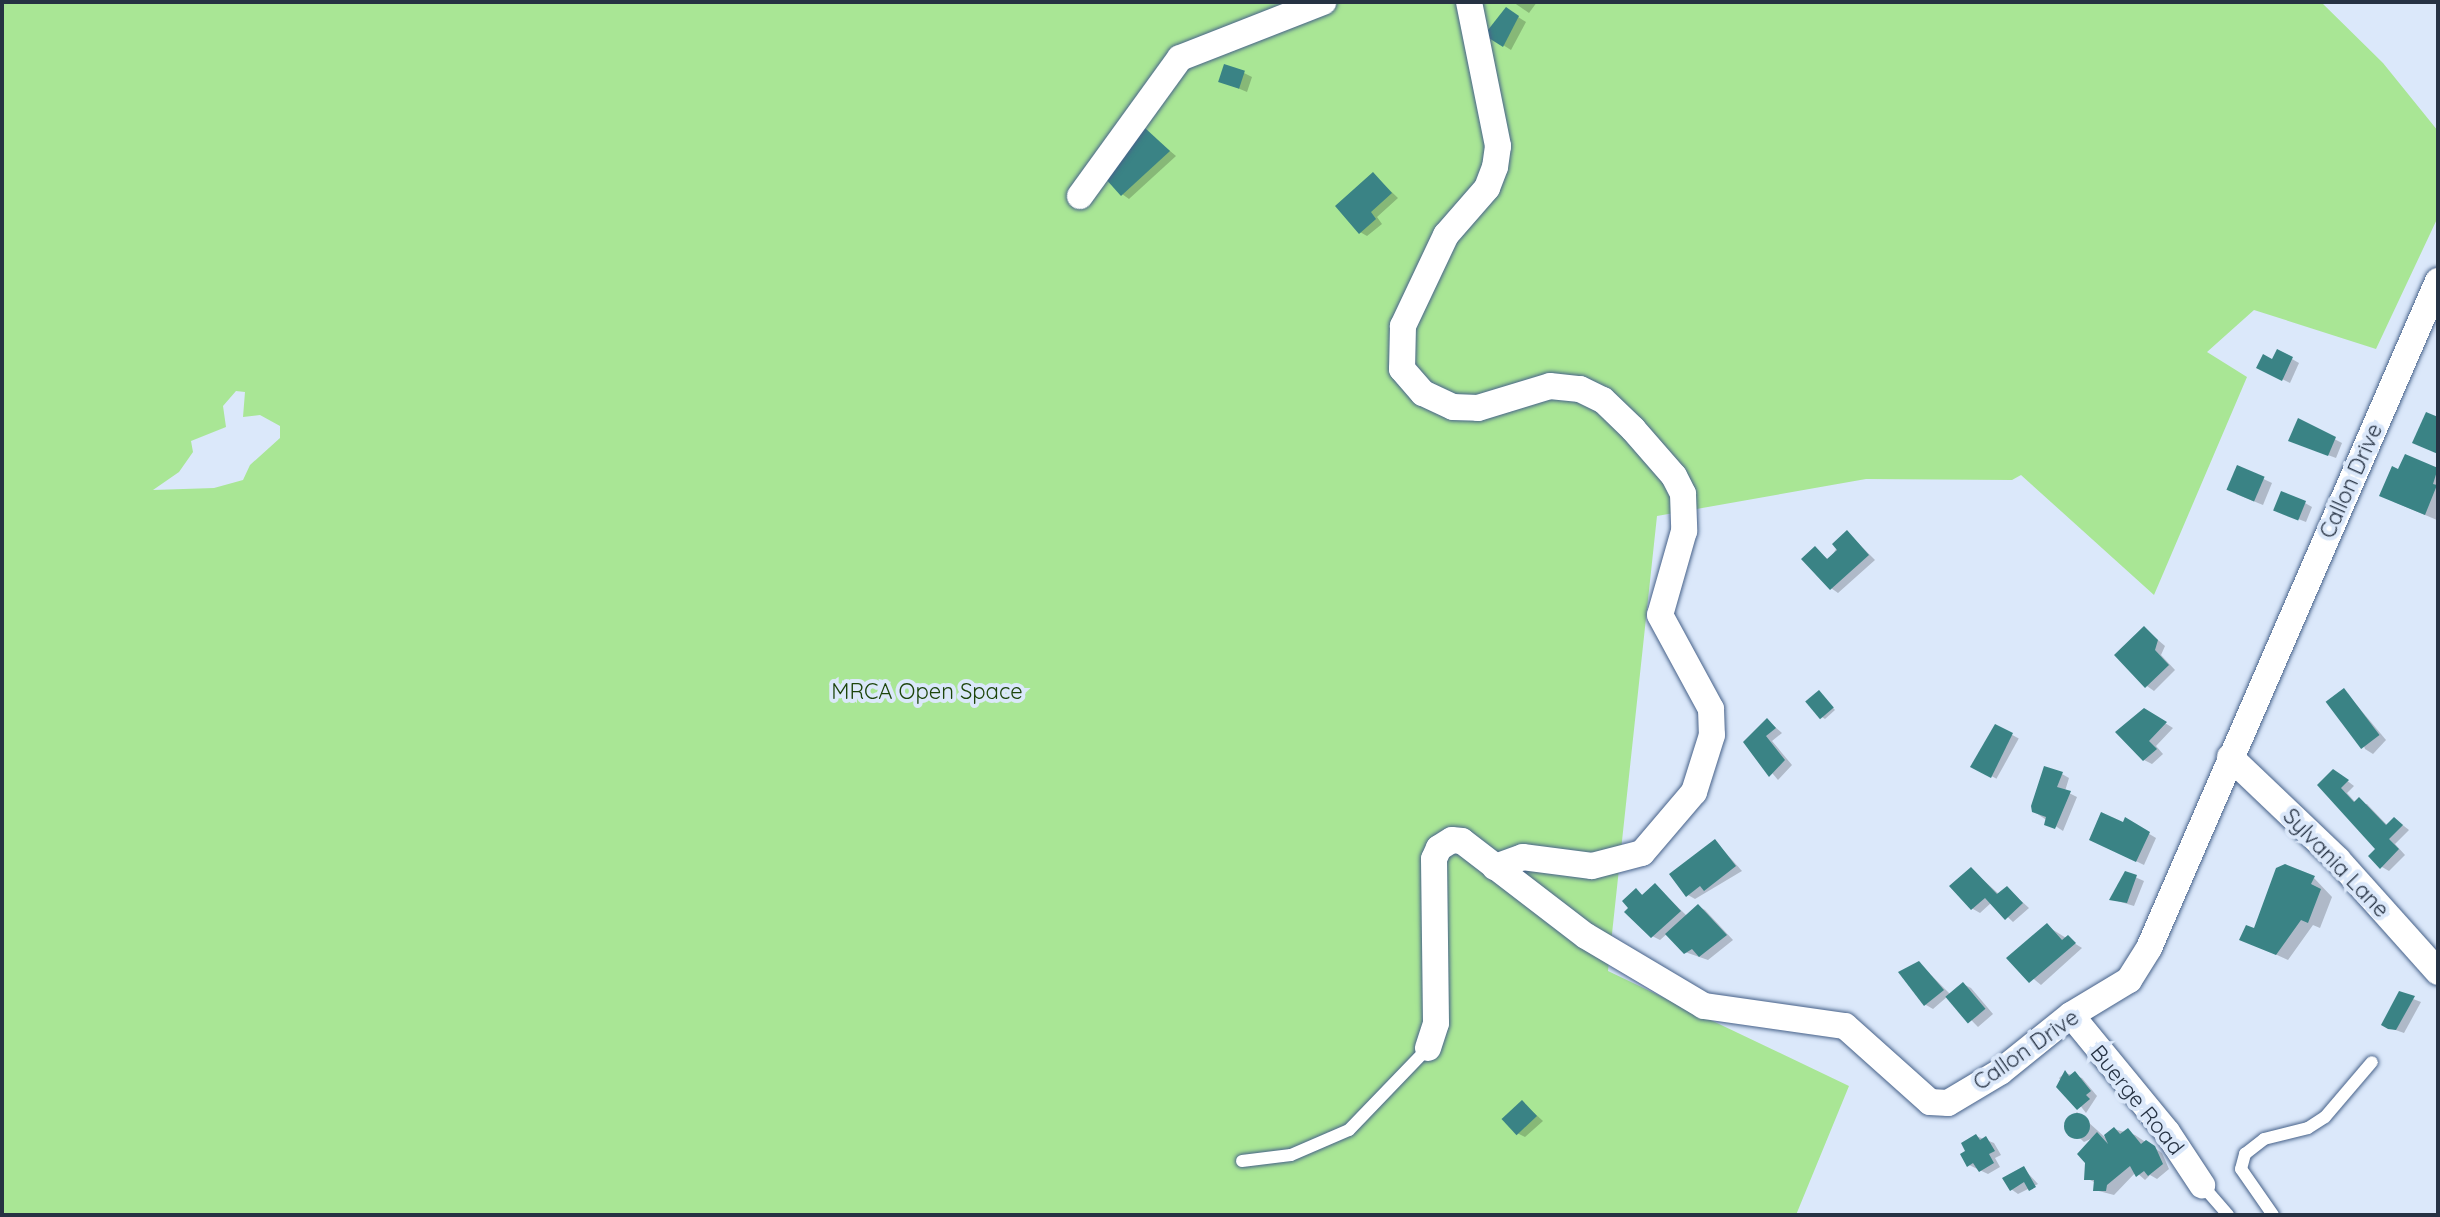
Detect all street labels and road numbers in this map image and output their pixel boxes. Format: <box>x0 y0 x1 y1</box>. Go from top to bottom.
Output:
street label: Callon Drive <box>2314 420 2388 542</box>
street label: Sylvania Lane <box>2277 803 2395 923</box>
street label: Callon Drive <box>1968 1004 2084 1096</box>
street label: Buerge Road <box>2085 1040 2189 1160</box>

